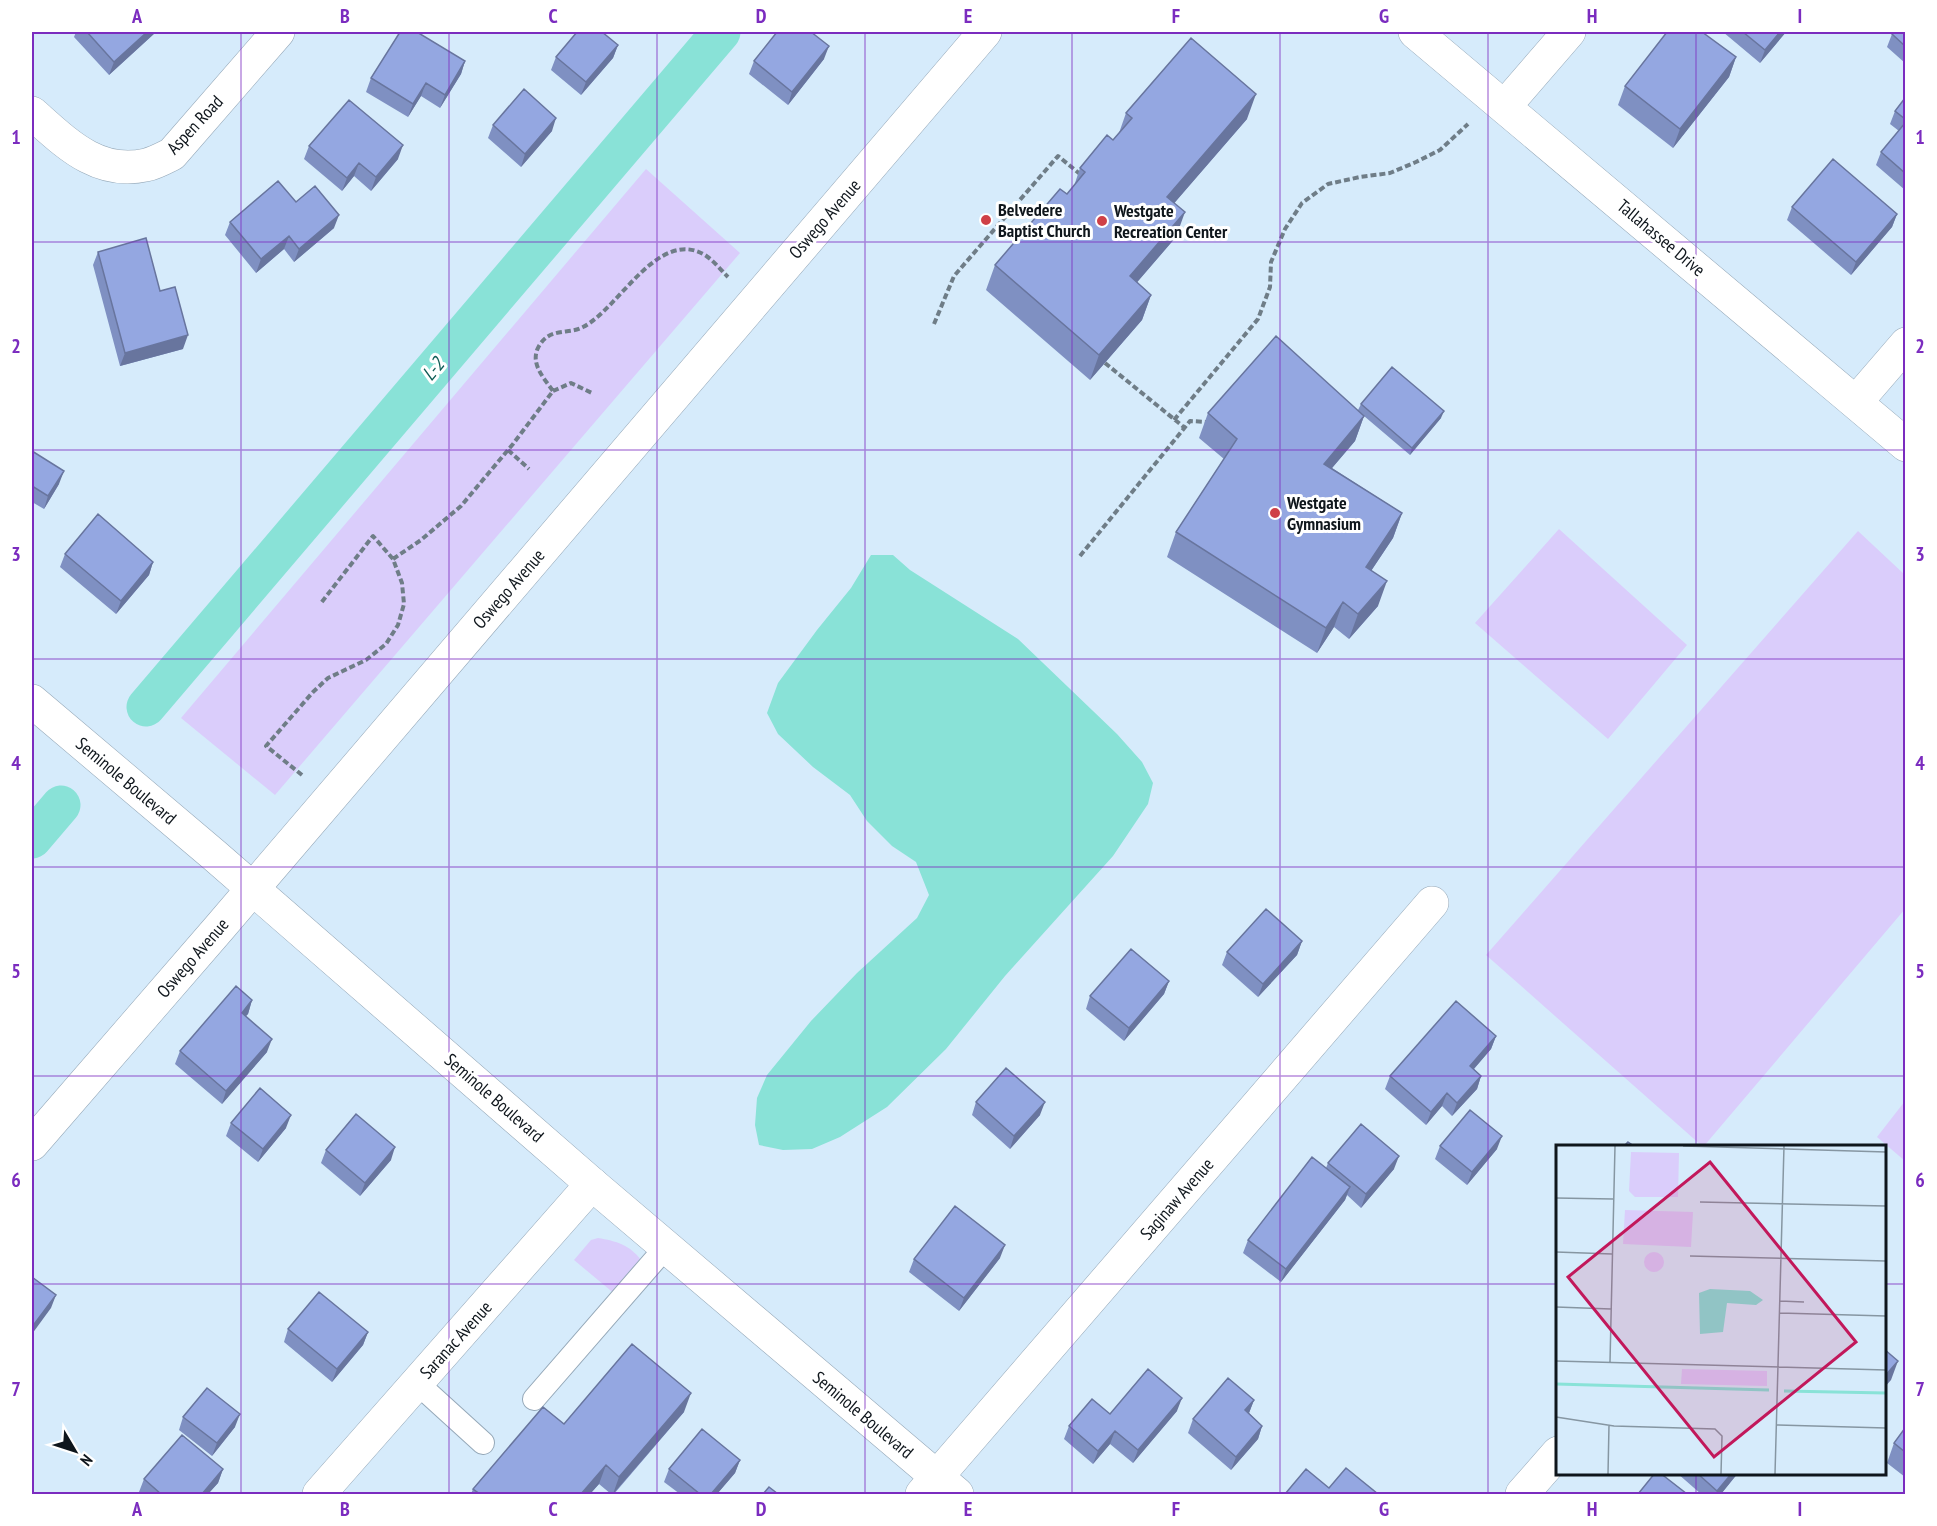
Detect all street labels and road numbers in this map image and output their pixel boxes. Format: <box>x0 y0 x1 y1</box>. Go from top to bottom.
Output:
street label: Aspen Road <box>162 90 228 159</box>
street label: Oswego Avenue <box>784 174 865 263</box>
street label: Tallahassee Drive <box>1613 194 1710 281</box>
street label: Oswego Avenue <box>468 544 549 633</box>
street label: Seminole Boulevard <box>71 732 181 829</box>
street label: Oswego Avenue <box>152 913 233 1002</box>
street label: Seminole Boulevard <box>440 1048 549 1147</box>
street label: Saginaw Avenue <box>1135 1153 1218 1244</box>
street label: Saranac Avenue <box>415 1296 497 1383</box>
street label: Seminole Boulevard <box>808 1366 918 1463</box>

